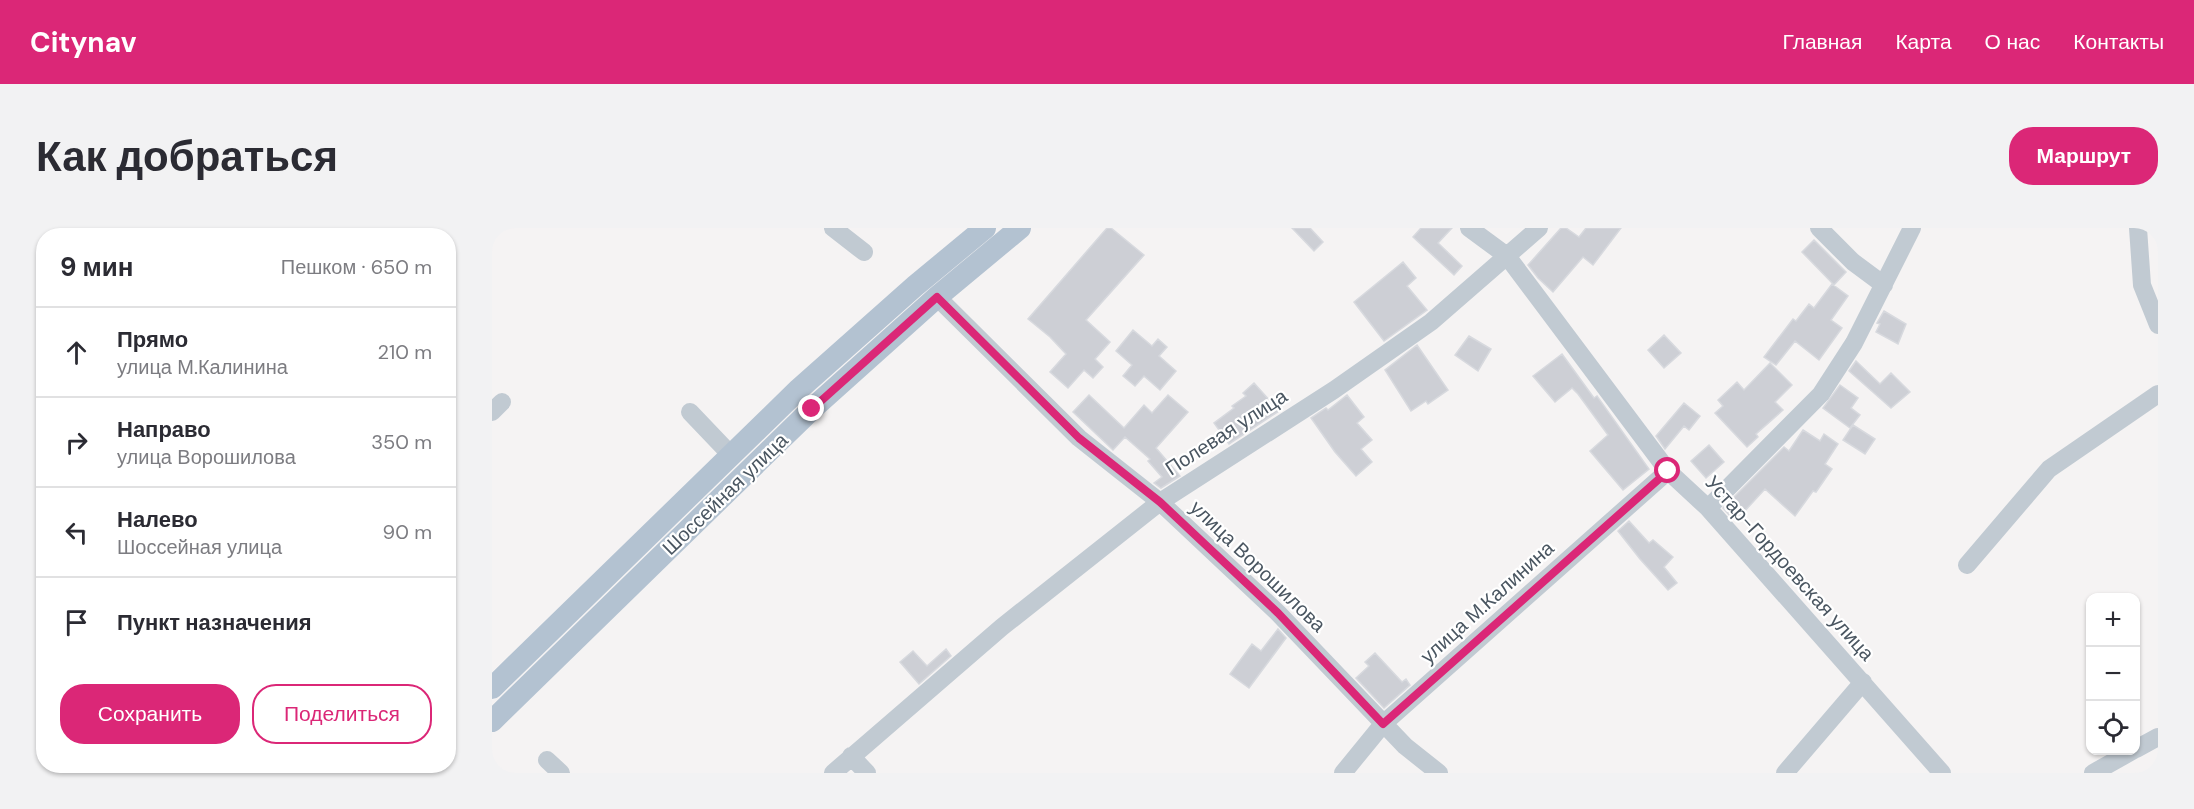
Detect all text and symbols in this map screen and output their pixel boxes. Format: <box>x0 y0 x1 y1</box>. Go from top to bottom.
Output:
text: Citynav <box>30 24 136 61</box>
text: Главная <box>1782 28 1862 56</box>
text: Карта <box>1895 28 1952 56</box>
text: О нас <box>1985 28 2040 56</box>
text: Контакты <box>2073 28 2164 56</box>
button: Маршрут <box>2009 127 2158 185</box>
text: Как добраться <box>36 129 338 184</box>
text: 9 мин <box>60 250 134 284</box>
text: Пешком · 650 m <box>281 254 432 280</box>
text: Прямо <box>117 325 188 354</box>
icon: ahead <box>60 336 93 369</box>
text: 210 m <box>377 339 432 365</box>
text: улица М.Калинина <box>117 354 288 380</box>
street label: Полевая улица <box>1160 382 1293 481</box>
route end <box>798 395 824 421</box>
text: Направо <box>117 415 211 444</box>
icon: right <box>60 426 93 459</box>
street label: Шоссейная улица <box>657 427 794 561</box>
text: 350 m <box>371 429 432 455</box>
text: улица Ворошилова <box>117 444 296 470</box>
route start <box>1654 457 1680 483</box>
street label: Устар-Гордоевская улица <box>1700 470 1881 667</box>
street label: улица Ворошилова <box>1185 495 1332 638</box>
text: Налево <box>117 505 198 534</box>
icon: left <box>60 516 93 549</box>
text: 90 m <box>383 519 432 545</box>
text: Шоссейная улица <box>117 534 282 560</box>
street label: улица М.Калинина <box>1415 535 1560 669</box>
map controls <box>2086 593 2140 755</box>
button: + <box>2086 593 2140 647</box>
icon: arrive <box>60 606 93 639</box>
text: Пункт назначения <box>117 608 312 637</box>
button: − <box>2086 647 2140 701</box>
button: Сохранить <box>60 684 240 744</box>
button: Поделиться <box>252 684 432 744</box>
button: locate <box>2086 701 2140 755</box>

